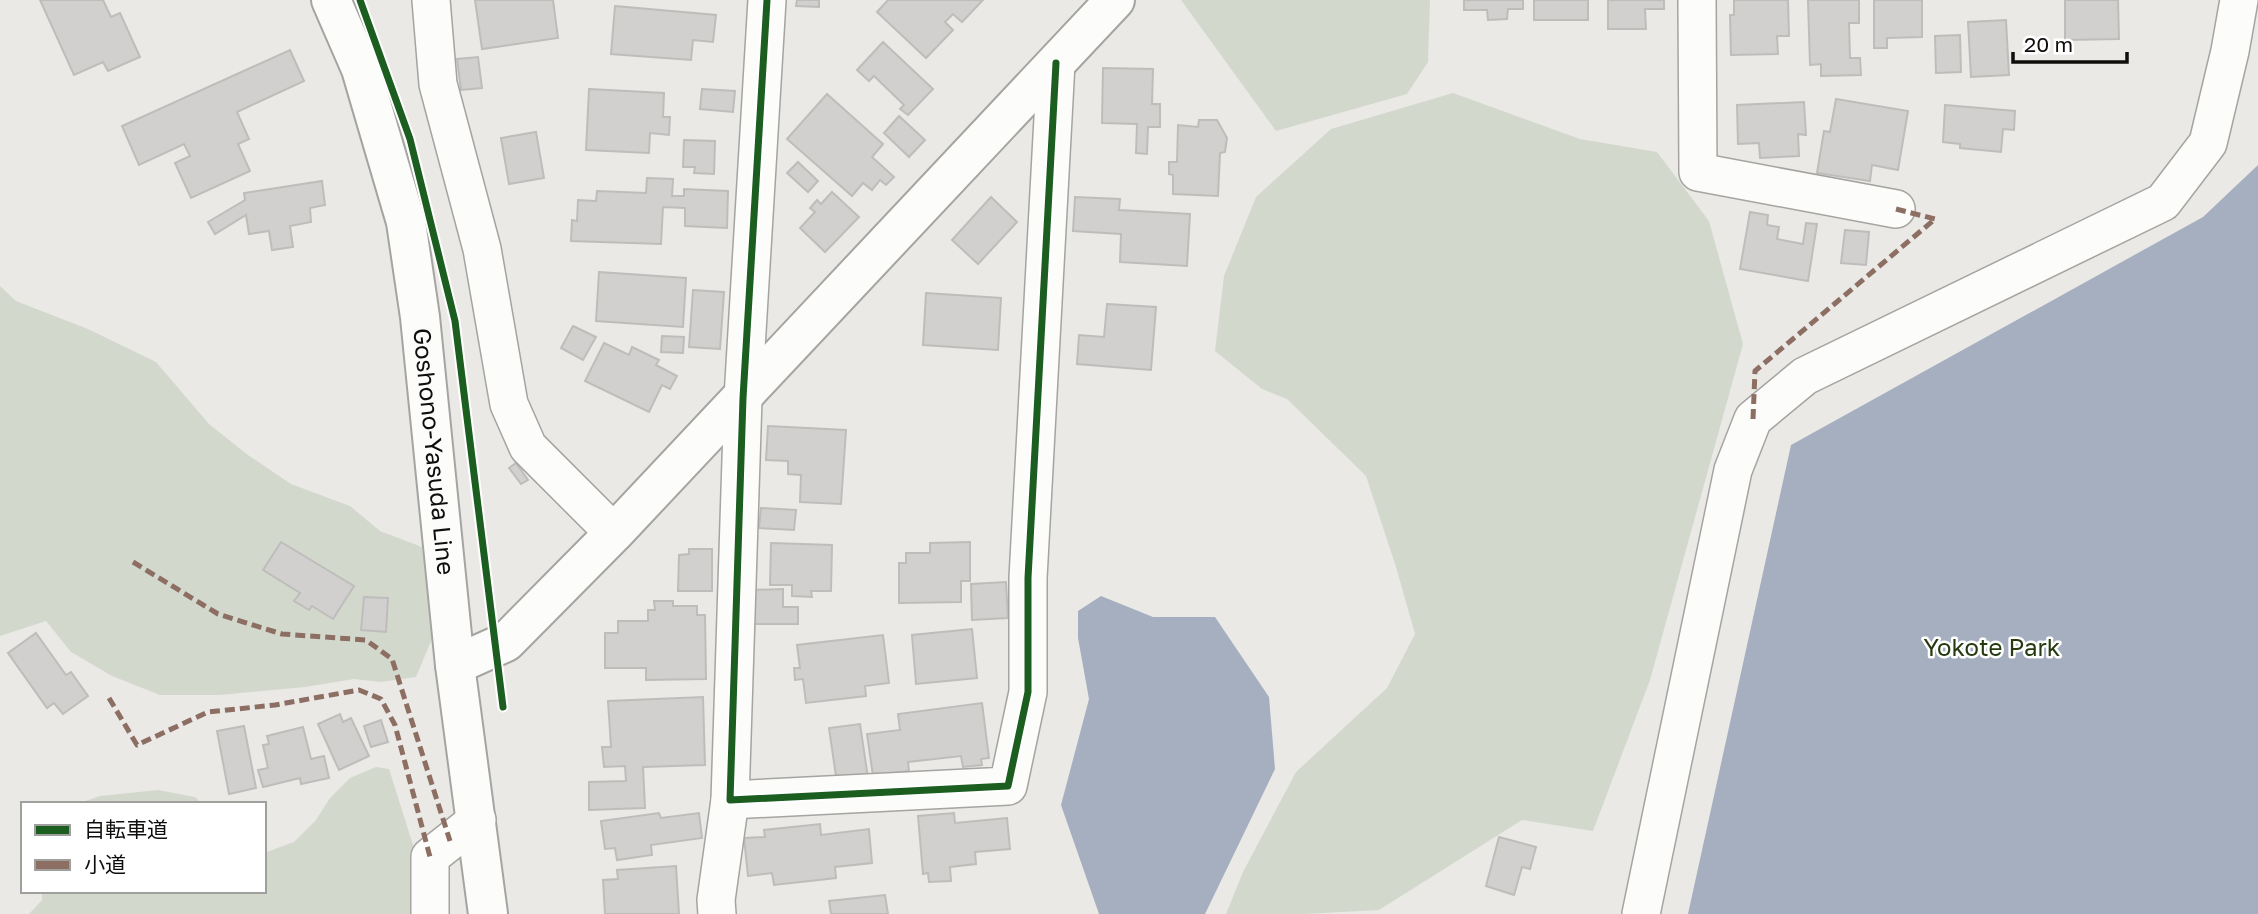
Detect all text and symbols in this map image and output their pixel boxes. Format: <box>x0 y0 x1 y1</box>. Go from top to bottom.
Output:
scale bar <box>2013 21 2127 65</box>
text: 20 m <box>2024 31 2073 57</box>
street label: Goshono-Yasuda Line <box>408 327 462 576</box>
park label: Yokote Park <box>1924 632 2060 661</box>
legend <box>21 802 266 893</box>
text: 自転車道 <box>84 816 168 842</box>
text: 小道 <box>84 851 126 877</box>

